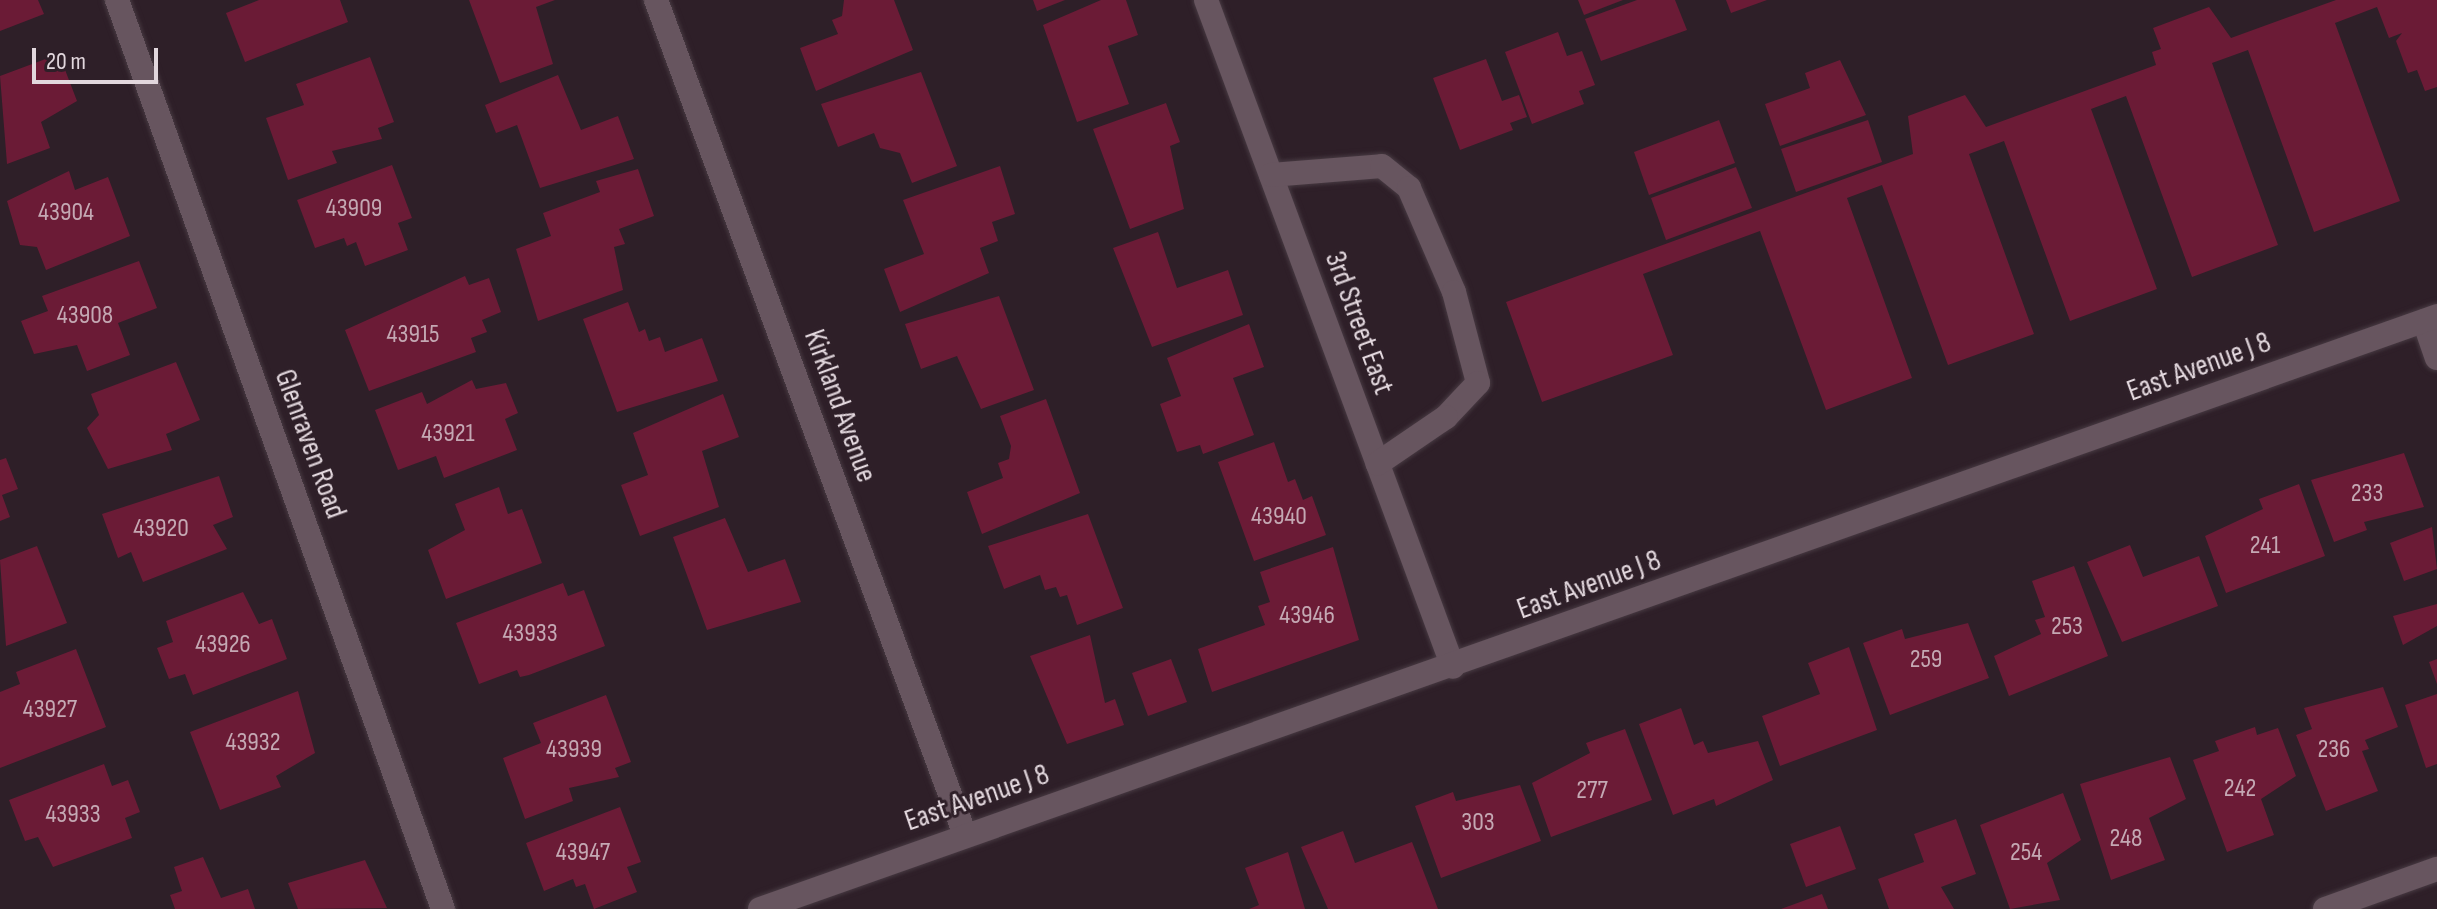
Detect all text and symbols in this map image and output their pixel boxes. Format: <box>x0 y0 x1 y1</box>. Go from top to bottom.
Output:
scale bar <box>36 32 162 82</box>
text: 20 m <box>46 47 86 76</box>
house number: 43909 <box>326 193 382 225</box>
house number: 43904 <box>38 197 94 229</box>
street label: 3rd Street East <box>1317 247 1401 399</box>
house number: 43908 <box>57 300 113 332</box>
house number: 43915 <box>387 319 439 351</box>
street label: East Avenue J 8 <box>2122 324 2276 410</box>
street label: Kirkland Avenue <box>796 325 884 487</box>
street label: Glenraven Road <box>266 365 354 523</box>
house number: 43921 <box>421 418 475 450</box>
house number: 233 <box>2351 478 2383 510</box>
house number: 43940 <box>1251 501 1307 533</box>
house number: 43920 <box>133 513 189 545</box>
house number: 241 <box>2250 530 2280 562</box>
street label: East Avenue J 8 <box>1512 542 1666 628</box>
house number: 43946 <box>1279 600 1335 632</box>
house number: 253 <box>2051 611 2083 643</box>
house number: 43933 <box>502 618 558 650</box>
house number: 43926 <box>195 629 251 661</box>
house number: 259 <box>1910 644 1942 676</box>
house number: 43927 <box>23 694 77 726</box>
house number: 43932 <box>225 727 281 759</box>
house number: 43939 <box>546 734 602 766</box>
house number: 236 <box>2317 734 2351 766</box>
street label: East Avenue J 8 <box>900 757 1054 839</box>
house number: 242 <box>2224 773 2256 805</box>
house number: 277 <box>1576 775 1608 807</box>
house number: 43933 <box>45 799 101 831</box>
house number: 303 <box>1461 807 1495 839</box>
house number: 248 <box>2110 823 2142 855</box>
house number: 43947 <box>556 837 610 869</box>
house number: 254 <box>2010 837 2042 869</box>

